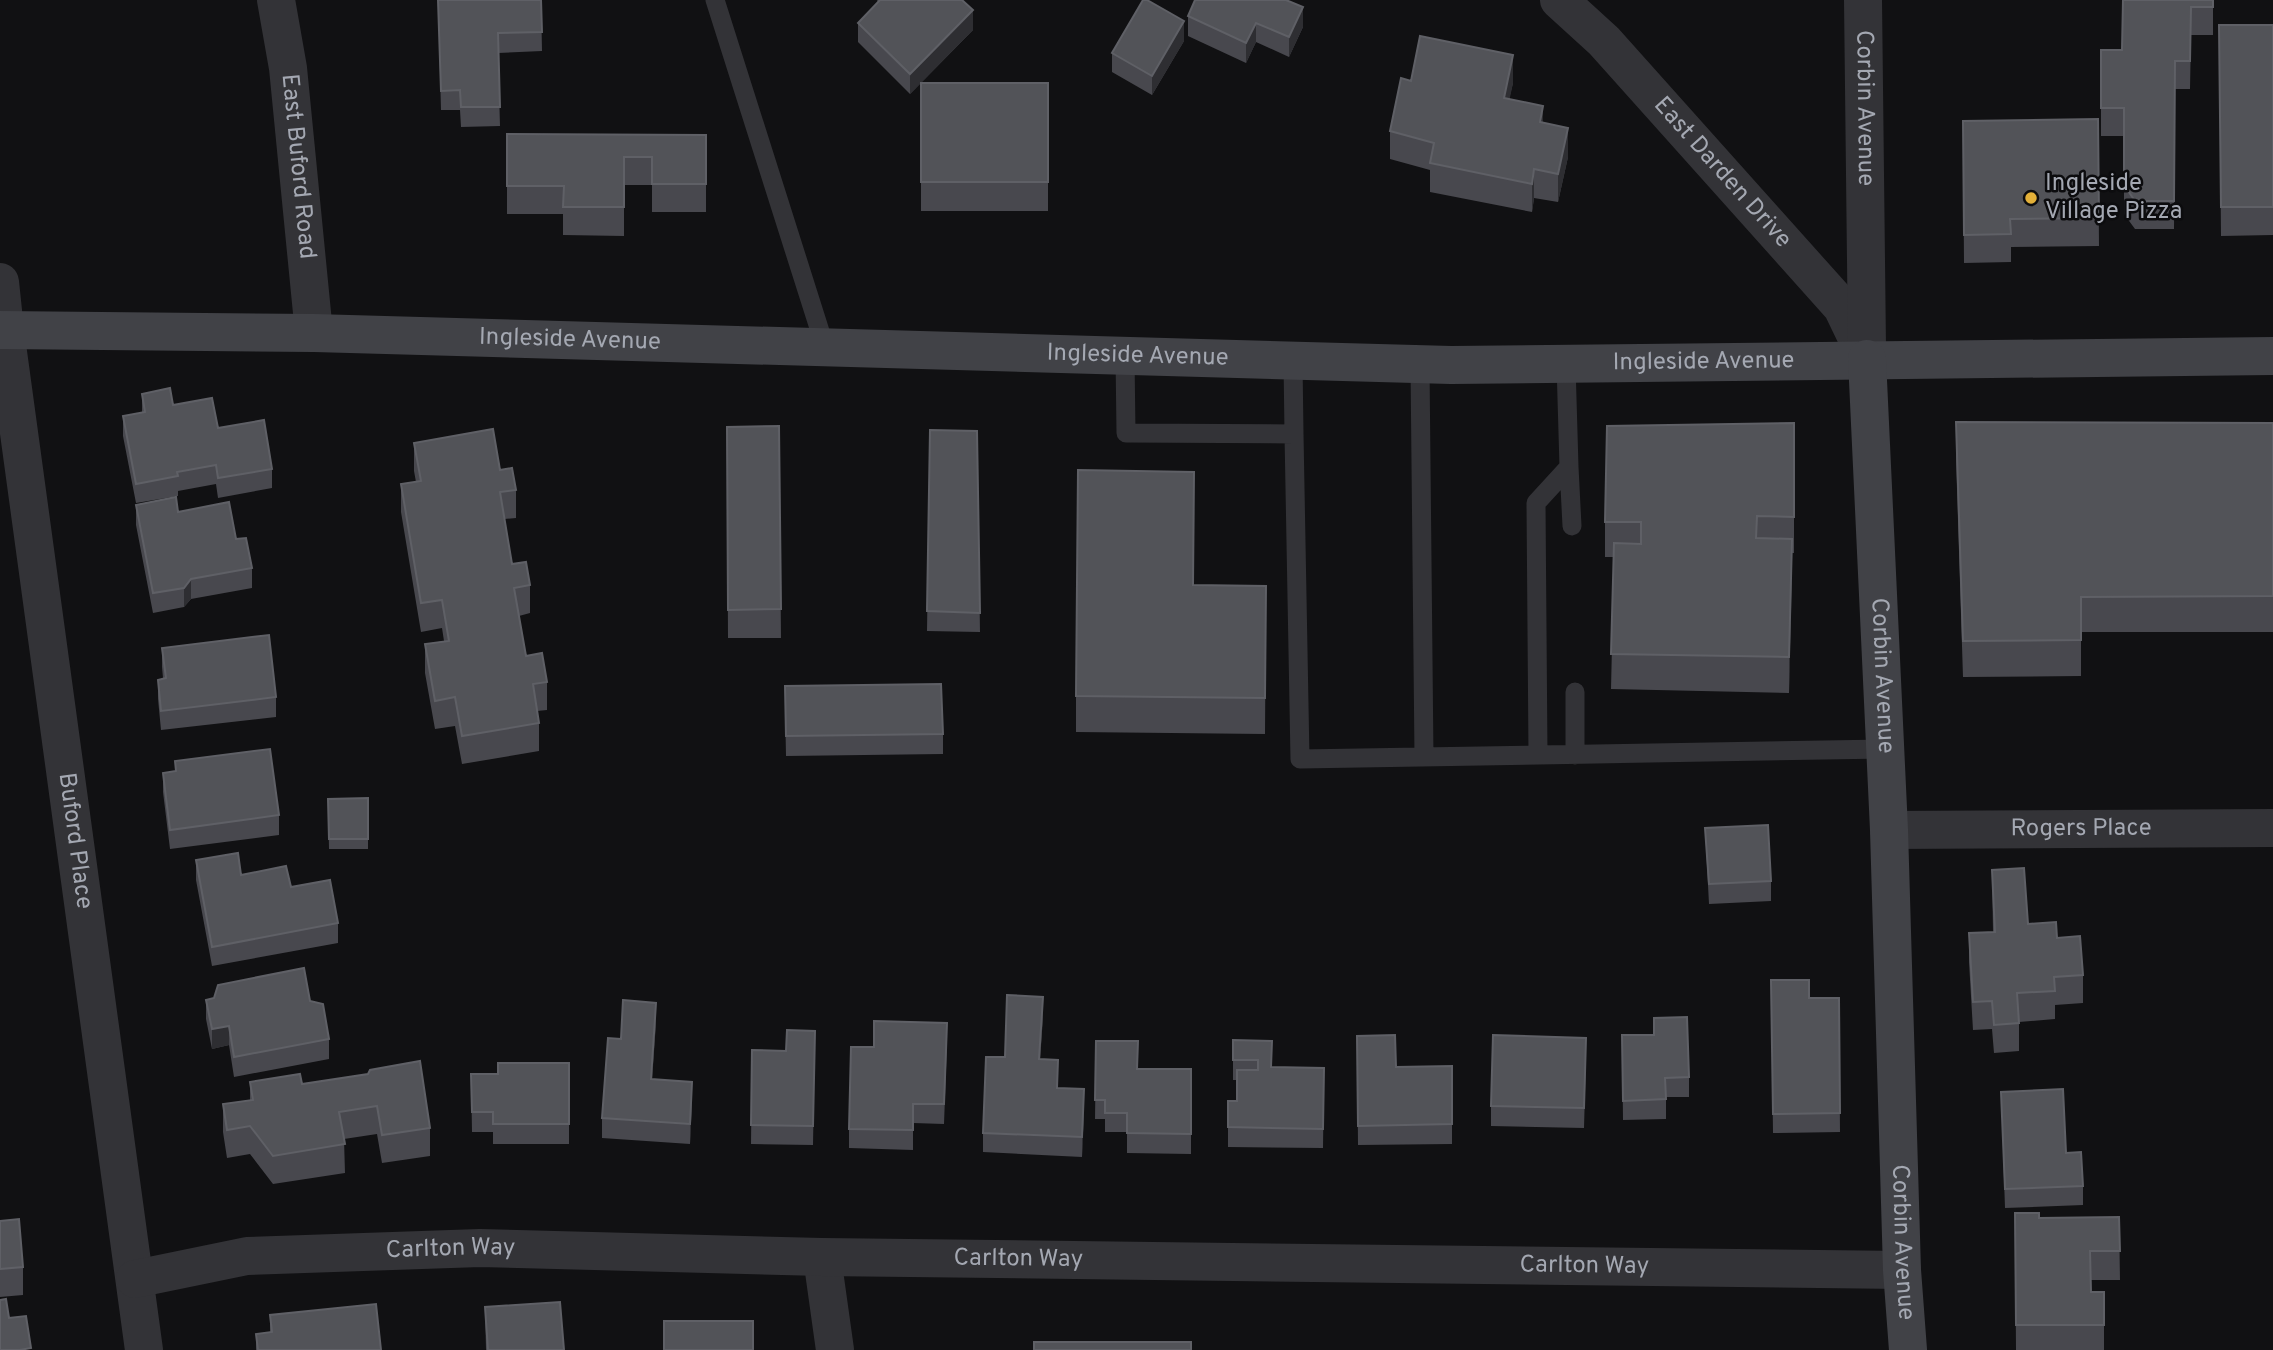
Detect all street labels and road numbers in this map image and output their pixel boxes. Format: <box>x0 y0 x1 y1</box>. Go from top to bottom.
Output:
street label: Corbin Avenue <box>1848 30 1880 186</box>
street label: East Buford Road <box>274 72 322 261</box>
street label: East Darden Drive <box>1647 91 1798 255</box>
street label: Ingleside Avenue <box>479 323 661 358</box>
street label: Ingleside Avenue <box>1046 339 1229 374</box>
street label: Ingleside Avenue <box>1612 346 1795 378</box>
street label: Corbin Avenue <box>1863 597 1900 754</box>
street label: Buford Place <box>51 771 99 911</box>
street label: Rogers Place <box>2010 814 2152 844</box>
street label: Corbin Avenue <box>1884 1164 1921 1321</box>
street label: Carlton Way <box>385 1233 516 1266</box>
street label: Carlton Way <box>953 1244 1083 1275</box>
street label: Carlton Way <box>1519 1250 1649 1282</box>

